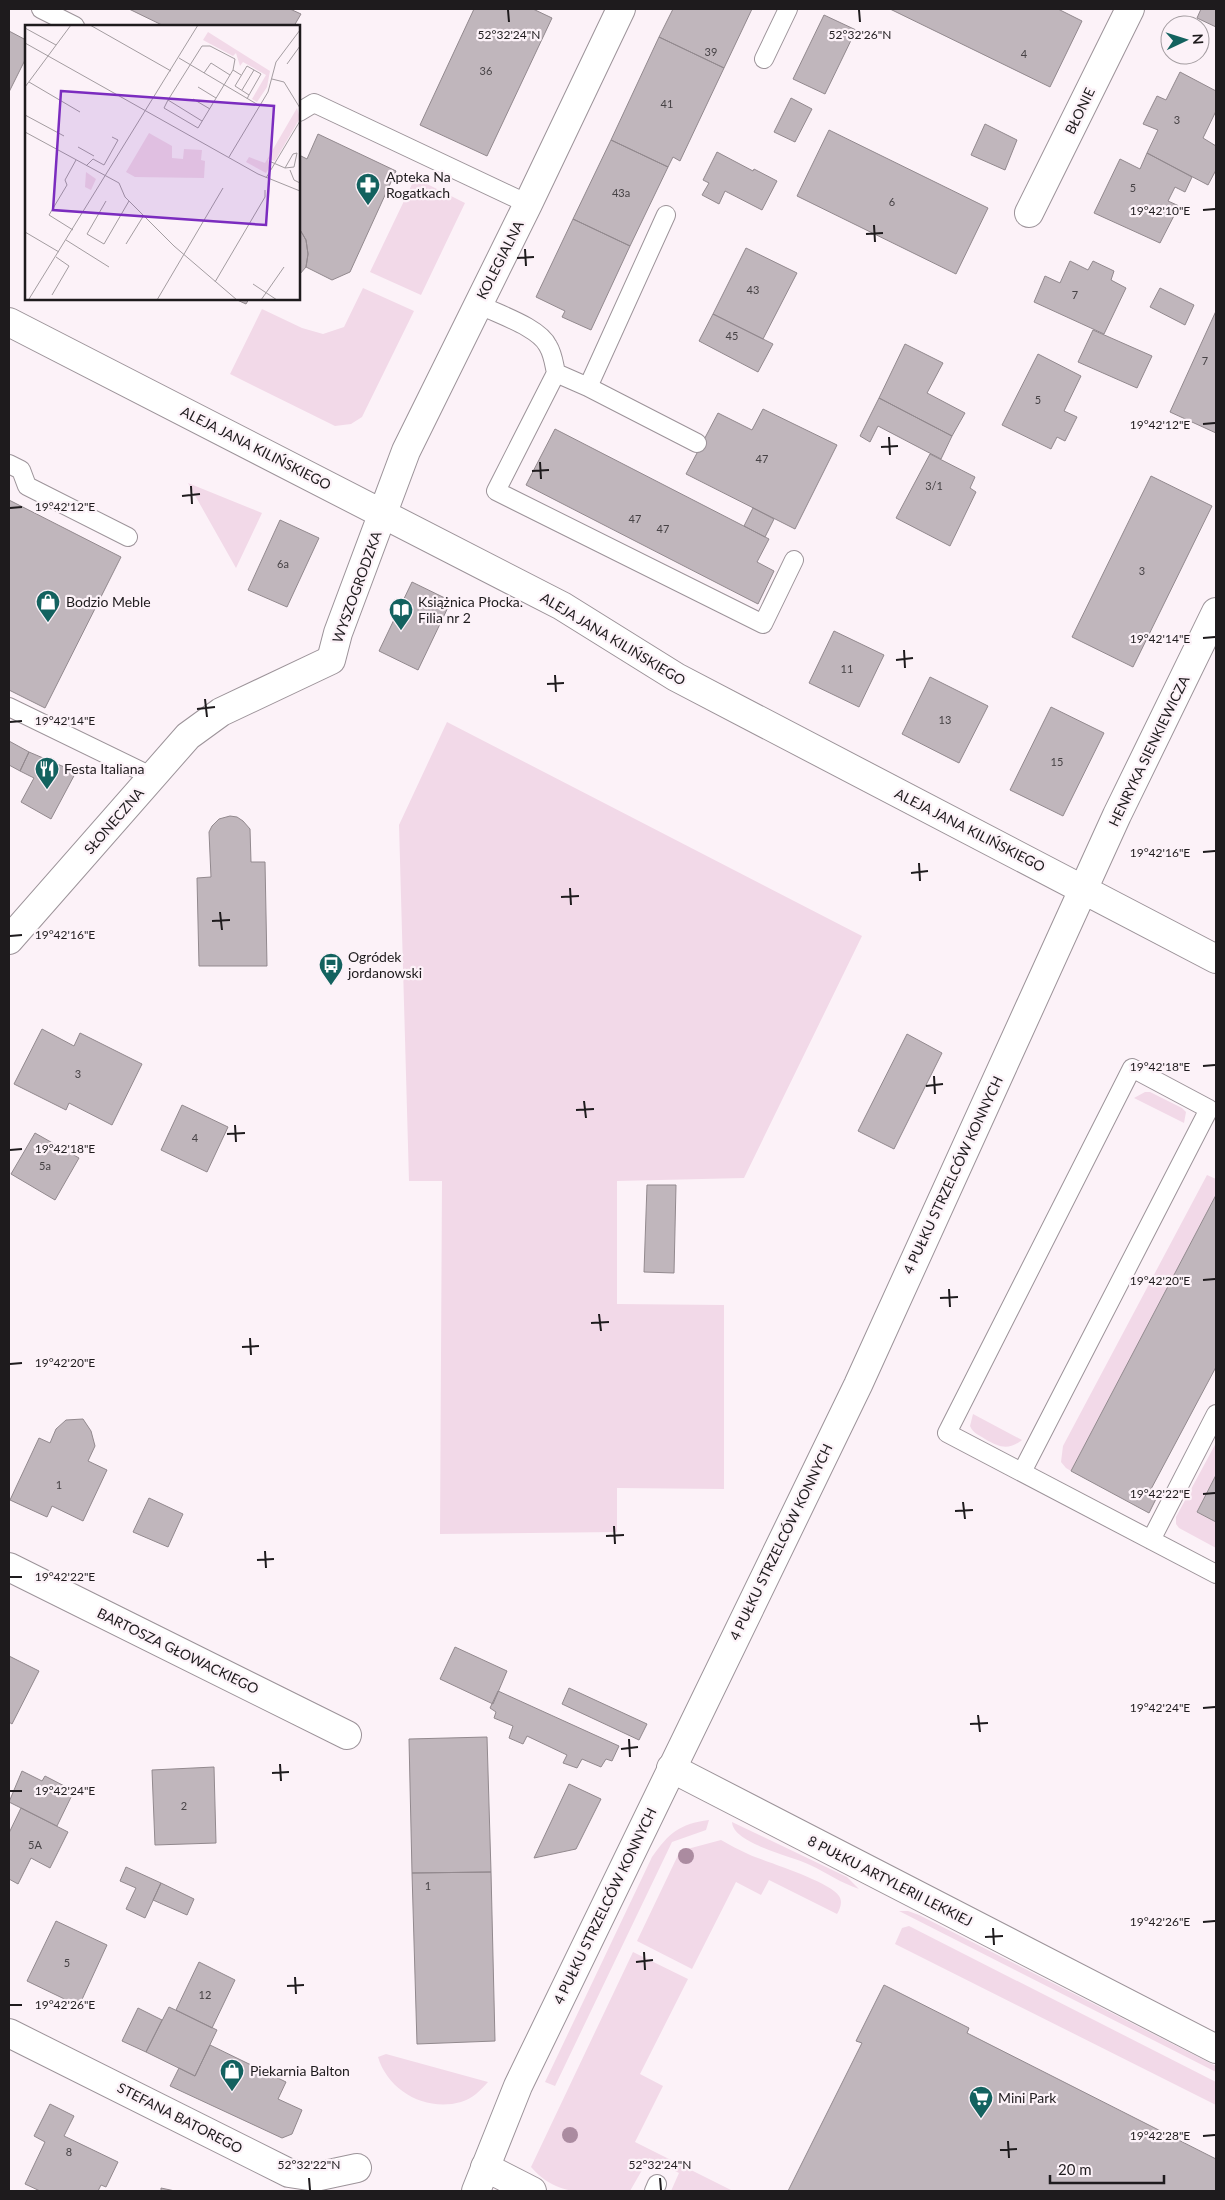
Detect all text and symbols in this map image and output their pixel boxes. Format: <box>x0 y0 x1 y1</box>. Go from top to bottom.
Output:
north arrow <box>1160 15 1210 65</box>
inset map <box>25 25 300 300</box>
text: 52°32'24"N <box>478 27 540 42</box>
text: 52°32'26"N <box>829 27 891 42</box>
text: N <box>1190 33 1207 45</box>
house number: 39 <box>705 45 717 58</box>
house number: 4 <box>1021 47 1028 60</box>
house number: 36 <box>480 64 492 77</box>
street label: BŁONIE <box>1061 85 1098 137</box>
house number: 41 <box>661 97 673 110</box>
house number: 3 <box>1174 113 1180 126</box>
place label: Apteka Na Rogatkach <box>386 168 451 201</box>
pharmacy icon: Apteka Na Rogatkach <box>355 172 381 206</box>
house number: 5 <box>1130 181 1136 194</box>
house number: 43a <box>612 186 630 199</box>
house number: 6 <box>889 195 895 208</box>
text: 19°42'10"E <box>1130 203 1190 218</box>
street label: KOLEGIALNA <box>472 217 527 302</box>
house number: 43 <box>747 283 759 296</box>
house number: 7 <box>1072 288 1078 301</box>
house number: 45 <box>726 329 738 342</box>
house number: 7 <box>1202 354 1208 367</box>
house number: 5 <box>1035 393 1041 406</box>
street label: ALEJA JANA KILIŃSKIEGO <box>178 402 334 493</box>
text: 19°42'12"E <box>1130 417 1190 432</box>
house number: 47 <box>756 452 768 465</box>
house number: 3/1 <box>925 479 943 492</box>
text: 19°42'12"E <box>35 499 95 514</box>
house number: 47 <box>629 512 641 525</box>
house number: 47 <box>657 522 669 535</box>
street label: WYSZOGRODZKA <box>328 528 385 645</box>
house number: 6a <box>277 557 289 570</box>
house number: 3 <box>1139 564 1145 577</box>
street label: ALEJA JANA KILIŃSKIEGO <box>538 588 689 689</box>
shop icon: Bodzio Meble <box>35 589 61 623</box>
place label: Bodzio Meble <box>66 593 151 610</box>
place label: Książnica Płocka. Filia nr 2 <box>418 593 523 626</box>
library icon: Książnica Płocka. Filia nr 2 <box>388 597 414 631</box>
text: 19°42'14"E <box>1130 631 1190 646</box>
house number: 11 <box>841 662 853 675</box>
street label: HENRYKA SIENKIEWICZA <box>1105 672 1193 829</box>
text: 19°42'14"E <box>35 713 95 728</box>
house number: 13 <box>939 713 951 726</box>
house number: 15 <box>1051 755 1063 768</box>
restaurant icon: Festa Italiana <box>34 756 60 790</box>
place label: Festa Italiana <box>64 760 144 777</box>
street label: SŁONECZNA <box>80 784 147 857</box>
street label: ALEJA JANA KILIŃSKIEGO <box>892 784 1048 875</box>
text: 19°42'16"E <box>1130 845 1190 860</box>
text: 19°42'16"E <box>35 927 95 942</box>
place label: Ogródek jordanowski <box>347 948 422 981</box>
bus stop icon: Ogródek jordanowski <box>318 952 344 986</box>
text: 19°42'18"E <box>1130 1059 1190 1074</box>
house number: 3 <box>75 1067 81 1080</box>
street label: 4 PUŁKU STRZELCÓW KONNYCH <box>899 1073 1006 1276</box>
house number: 4 <box>192 1131 199 1144</box>
text: 19°42'18"E <box>35 1141 95 1156</box>
house number: 5a <box>39 1159 51 1172</box>
text: 19°42'20"E <box>1130 1273 1190 1288</box>
text: 19°42'20"E <box>35 1355 95 1370</box>
street label: 4 PUŁKU STRZELCÓW KONNYCH <box>725 1441 836 1643</box>
house number: 1 <box>56 1478 62 1491</box>
text: 19°42'22"E <box>1130 1486 1190 1501</box>
text: 19°42'22"E <box>35 1569 95 1584</box>
street label: BARTOSZA GŁOWACKIEGO <box>95 1604 262 1697</box>
text: 19°42'24"E <box>1130 1700 1190 1715</box>
text: 19°42'24"E <box>35 1783 95 1798</box>
house number: 2 <box>181 1799 187 1812</box>
street label: 4 PUŁKU STRZELCÓW KONNYCH <box>549 1805 660 2007</box>
street label: 8 PUŁKU ARTYLERII LEKKIEJ <box>805 1832 975 1930</box>
house number: 5A <box>28 1838 42 1851</box>
house number: 1 <box>425 1879 431 1892</box>
text: 19°42'26"E <box>1130 1914 1190 1929</box>
house number: 5 <box>64 1956 70 1969</box>
house number: 12 <box>199 1988 211 2001</box>
text: 19°42'26"E <box>35 1997 95 2012</box>
shop icon: Piekarnia Balton <box>219 2058 245 2092</box>
place label: Piekarnia Balton <box>250 2062 350 2079</box>
street label: STEFANA BATOREGO <box>115 2079 246 2157</box>
supermarket icon: Mini Park <box>968 2085 994 2119</box>
place label: Mini Park <box>998 2089 1057 2106</box>
text: 19°42'28"E <box>1130 2128 1190 2143</box>
house number: 8 <box>66 2145 72 2158</box>
scale bar <box>1050 2152 1164 2184</box>
text: 52°32'22"N <box>278 2157 340 2172</box>
text: 52°32'24"N <box>629 2157 691 2172</box>
text: 20 m <box>1058 2160 1092 2178</box>

